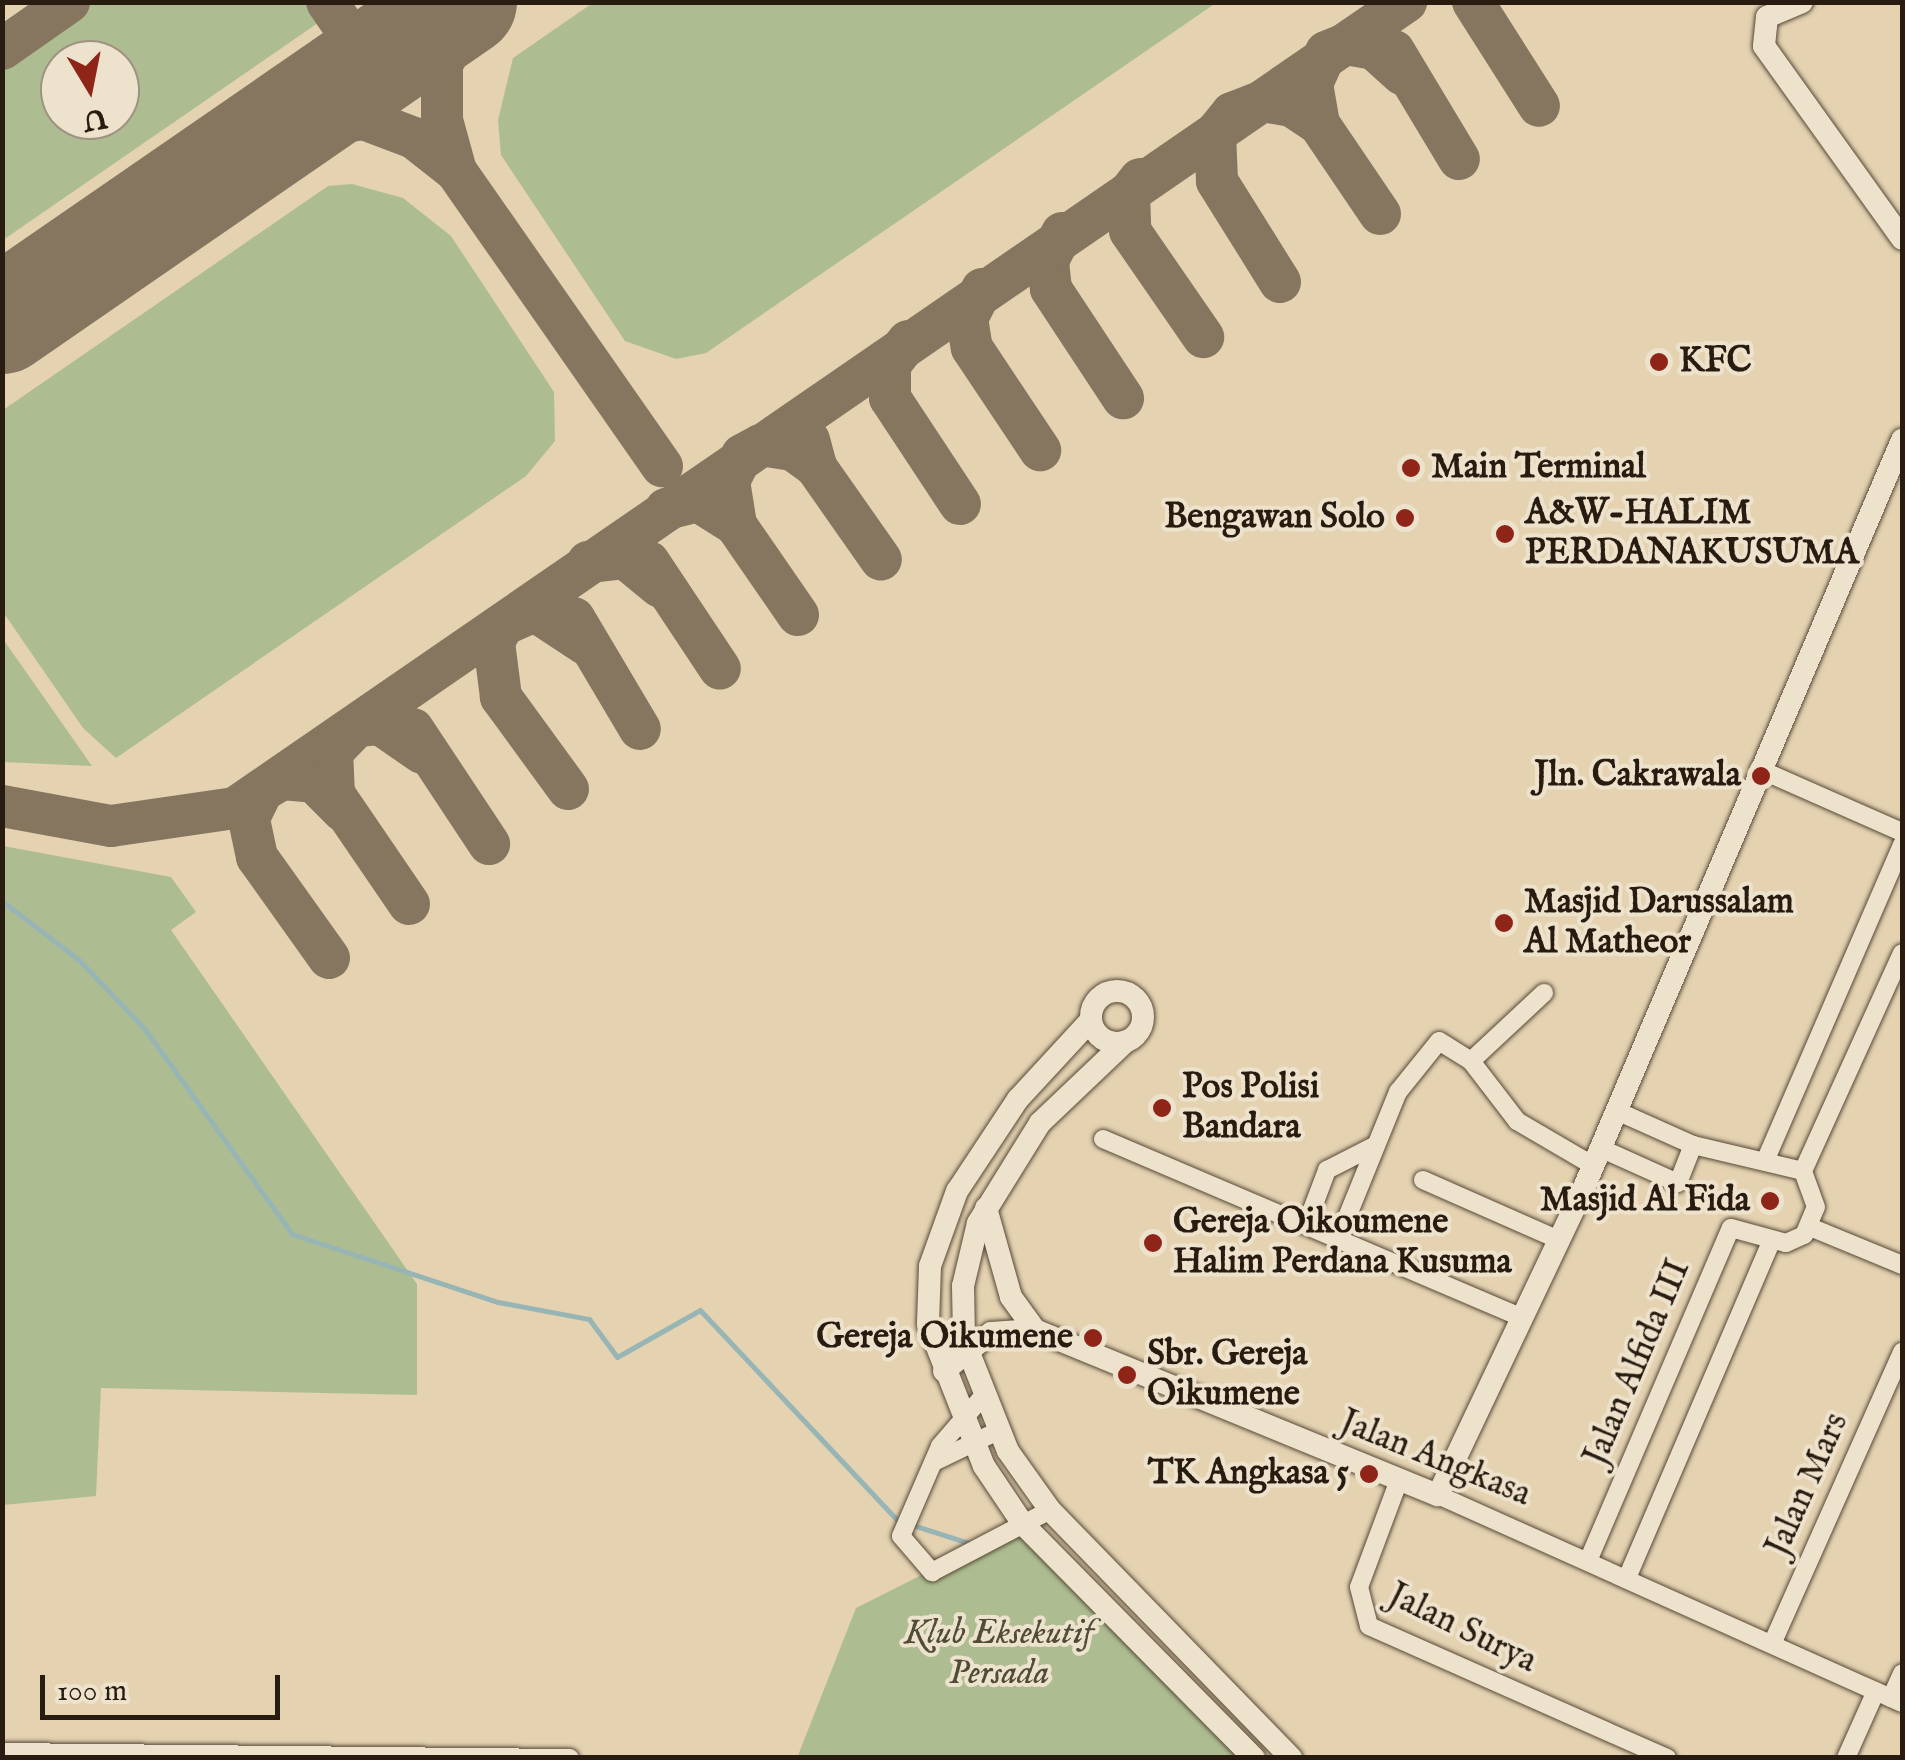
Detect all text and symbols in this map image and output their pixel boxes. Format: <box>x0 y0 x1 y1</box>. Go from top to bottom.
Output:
north arrow <box>40 40 140 140</box>
text: U <box>80 99 110 137</box>
place label: KFC <box>1679 341 1752 383</box>
marker: KFC <box>1648 351 1670 373</box>
place label: Main Terminal <box>1431 447 1646 489</box>
marker: Main Terminal <box>1400 457 1422 479</box>
place label: A&W-HALIM PERDANAKUSUMA <box>1525 493 1859 575</box>
place label: Bengawan Solo <box>1164 497 1385 539</box>
marker: Bengawan Solo <box>1394 507 1416 529</box>
marker: A&W-HALIM PERDANAKUSUMA <box>1494 523 1516 545</box>
place label: Jln. Cakrawala <box>1534 755 1741 797</box>
marker: Jln. Cakrawala <box>1750 765 1772 787</box>
place label: Masjid Darussalam Al Matheor <box>1524 882 1794 964</box>
marker: Masjid Darussalam Al Matheor <box>1493 912 1515 934</box>
place label: Pos Polisi Bandara <box>1182 1067 1319 1149</box>
marker: Pos Polisi Bandara <box>1151 1097 1173 1119</box>
place label: Masjid Al Fida <box>1540 1180 1750 1222</box>
marker: Masjid Al Fida <box>1759 1190 1781 1212</box>
place label: Gereja Oikoumene Halim Perdana Kusuma <box>1173 1202 1512 1284</box>
marker: Gereja Oikoumene Halim Perdana Kusuma <box>1142 1232 1164 1254</box>
street label: Jalan Alfida III <box>1576 1254 1700 1472</box>
place label: Gereja Oikumene <box>816 1317 1073 1359</box>
marker: Gereja Oikumene <box>1082 1327 1104 1349</box>
place label: Sbr. Gereja Oikumene <box>1147 1334 1307 1416</box>
marker: Sbr. Gereja Oikumene <box>1116 1364 1138 1386</box>
street label: Jalan Angkasa <box>1333 1402 1537 1516</box>
street label: Jalan Mars <box>1758 1407 1858 1563</box>
place label: TK Angkasa 5 <box>1148 1453 1349 1495</box>
marker: TK Angkasa 5 <box>1358 1463 1380 1485</box>
street label: Jalan Surya <box>1381 1575 1543 1683</box>
park label: Klub Eksekutif Persada <box>904 1613 1094 1695</box>
scale bar <box>45 1655 285 1717</box>
text: 100 m <box>57 1673 127 1711</box>

